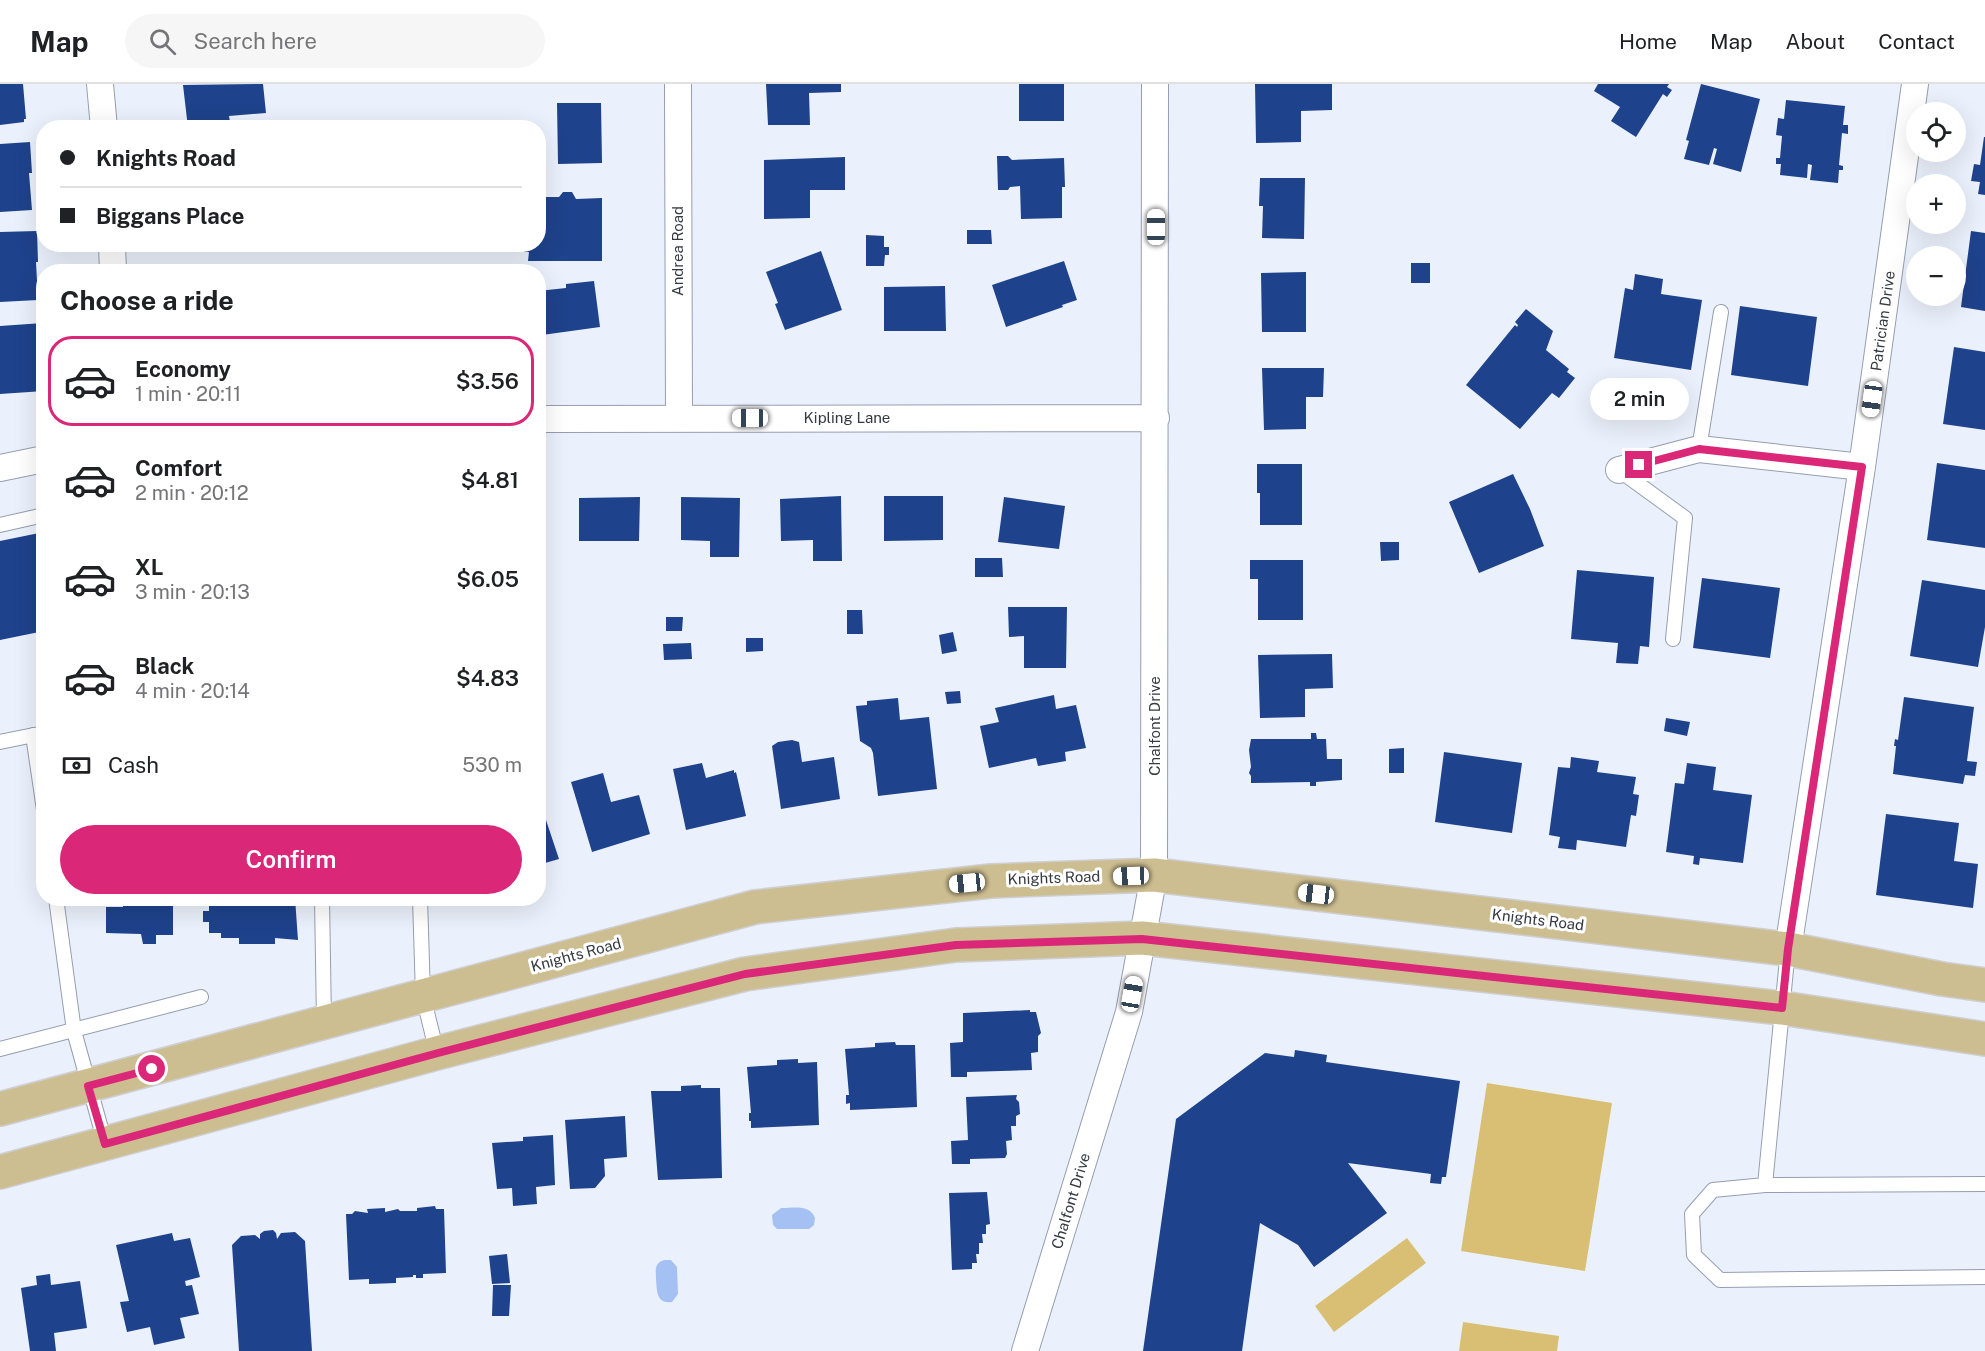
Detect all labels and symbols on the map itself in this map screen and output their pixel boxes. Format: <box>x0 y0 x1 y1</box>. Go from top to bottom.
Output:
street label: Andrea Road <box>669 206 686 296</box>
car <box>1147 209 1165 245</box>
street label: Patrician Drive <box>1867 270 1898 372</box>
callout: 2 min <box>1590 378 1688 420</box>
car <box>1861 380 1883 418</box>
car <box>732 409 768 427</box>
street label: Kipling Lane <box>804 409 890 426</box>
route end <box>1625 451 1652 478</box>
street label: Chalfont Drive <box>1146 676 1163 776</box>
car <box>1113 866 1149 886</box>
street label: Knights Road <box>1007 867 1101 888</box>
car <box>948 872 986 894</box>
car <box>1297 883 1335 905</box>
street label: Knights Road <box>1491 905 1585 934</box>
street label: Knights Road <box>529 934 623 975</box>
car <box>1120 975 1144 1013</box>
route start <box>138 1055 165 1082</box>
street label: Chalfont Drive <box>1048 1151 1093 1251</box>

